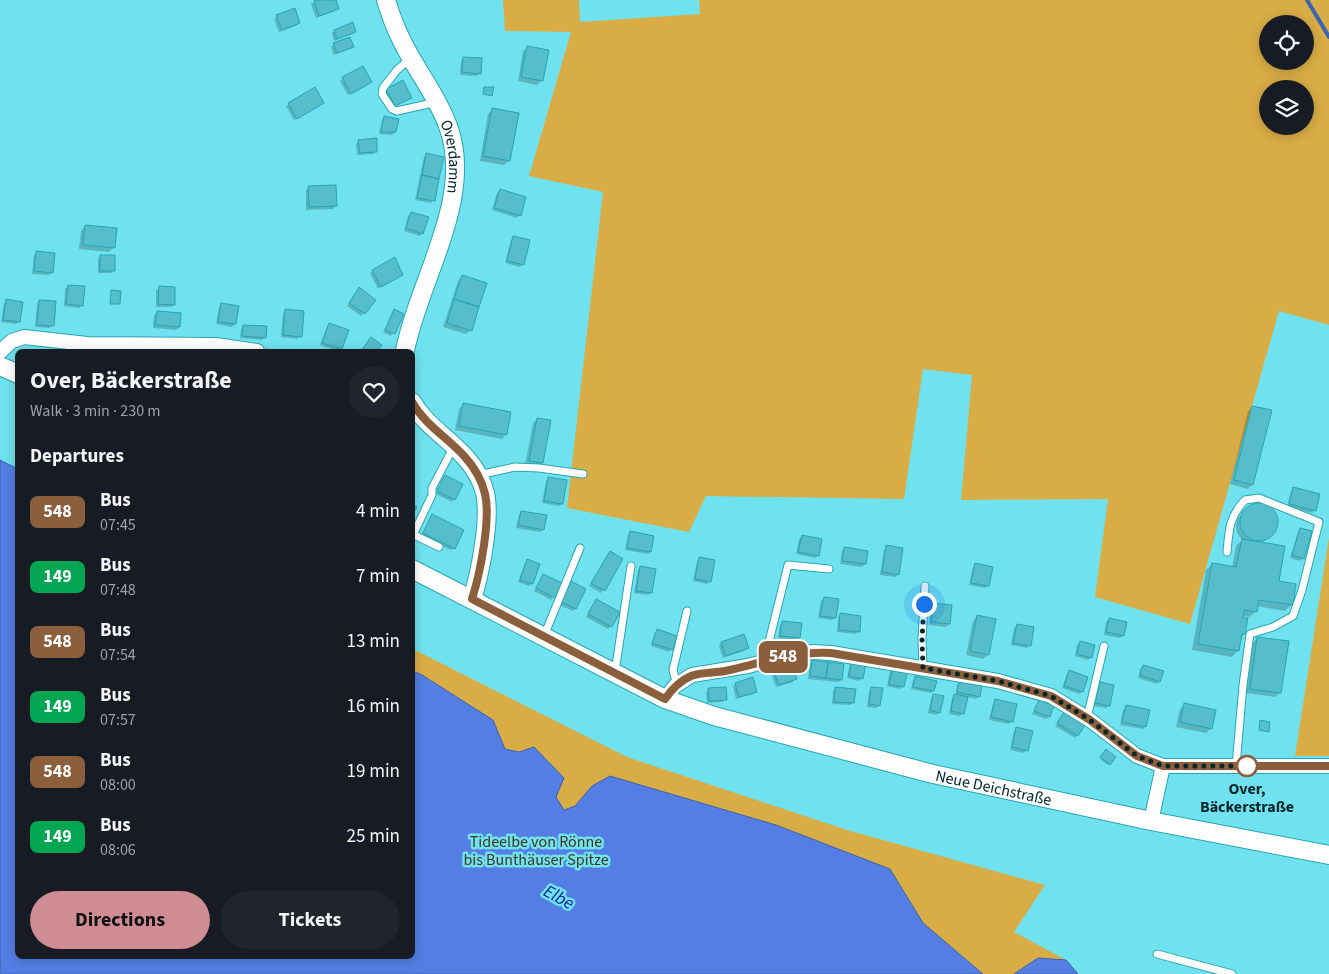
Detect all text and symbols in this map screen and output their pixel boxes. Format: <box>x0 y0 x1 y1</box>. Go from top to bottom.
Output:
map controls <box>1259 15 1314 135</box>
button: locate <box>1259 15 1314 70</box>
button: layers <box>1259 80 1314 135</box>
street label: Overdamm <box>435 117 465 195</box>
text: Over, Bäckerstraße <box>30 363 232 398</box>
button: heart <box>348 366 400 418</box>
text: Walk · 3 min · 230 m <box>30 400 161 422</box>
text: Departures <box>30 443 124 470</box>
text: Bus <box>100 487 131 514</box>
text: 4 min <box>356 498 400 525</box>
text: 548 <box>43 499 72 524</box>
text: 07:45 <box>100 514 136 536</box>
text: Bus <box>100 552 131 579</box>
text: 7 min <box>356 563 400 590</box>
text: 149 <box>43 564 72 589</box>
text: 07:48 <box>100 579 136 601</box>
your location <box>912 592 937 617</box>
text: Bus <box>100 617 131 644</box>
text: 13 min <box>346 628 400 655</box>
text: 548 <box>43 629 72 654</box>
line badge: 548 <box>754 641 812 673</box>
text: 07:54 <box>100 644 136 666</box>
text: 548 <box>769 644 797 669</box>
text: Bus <box>100 682 131 709</box>
text: 16 min <box>346 693 400 720</box>
text: 149 <box>43 694 72 719</box>
text: 07:57 <box>100 709 136 731</box>
text: Bus <box>100 747 131 774</box>
marker: Over, Bäckerstraße <box>1236 755 1258 777</box>
text: 19 min <box>346 758 400 785</box>
text: 548 <box>43 759 72 784</box>
street label: Neue Deichstraße <box>933 765 1054 811</box>
text: 08:00 <box>100 774 136 796</box>
place label: Over, Bäckerstraße <box>1200 778 1294 818</box>
text: Bus <box>100 812 131 839</box>
text: 25 min <box>346 823 400 850</box>
text: 149 <box>43 824 72 849</box>
park label: Tideelbe von Rönne bis Bunthäuser Spitze <box>463 831 609 871</box>
text: 08:06 <box>100 839 136 861</box>
water label: Elbe <box>539 879 579 916</box>
button: Directions <box>30 891 210 949</box>
button: Tickets <box>220 891 400 949</box>

